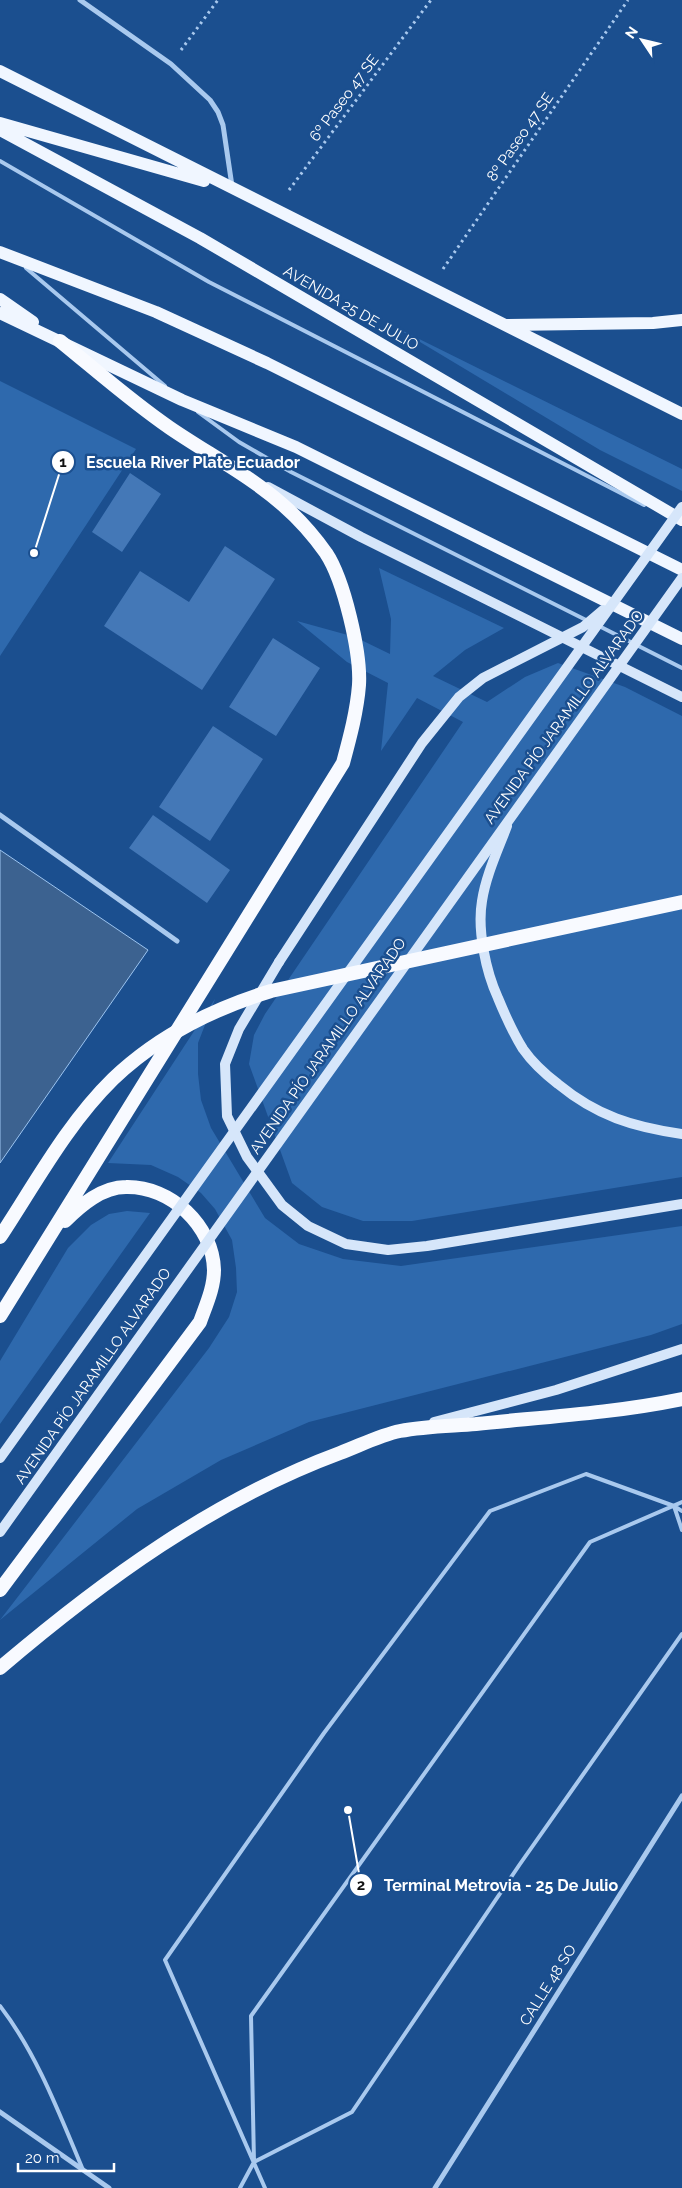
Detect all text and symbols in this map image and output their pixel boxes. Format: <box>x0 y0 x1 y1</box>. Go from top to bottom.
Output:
north arrow <box>617 15 667 65</box>
text: N <box>622 24 641 42</box>
street label: 6º Paseo 47 SE <box>306 51 382 145</box>
street label: 8º Paseo 47 SE <box>483 89 557 185</box>
street label: AVENIDA 25 DE JULIO <box>280 262 422 354</box>
callout: Escuela River Plate Ecuador <box>51 447 310 478</box>
text: 1 <box>59 453 67 471</box>
text: Escuela River Plate Ecuador <box>86 453 300 472</box>
street label: AVENIDA PÍO JARAMILLO ALVARADO <box>480 607 648 827</box>
street label: AVENIDA PÍO JARAMILLO ALVARADO <box>246 934 410 1158</box>
street label: AVENIDA PÍO JARAMILLO ALVARADO <box>11 1264 175 1488</box>
callout: Terminal Metrovia - 25 De Julio <box>349 1870 629 1901</box>
text: 2 <box>357 1876 365 1894</box>
text: Terminal Metrovia - 25 De Julio <box>384 1876 618 1895</box>
street label: CALLE 48 SO <box>516 1941 580 2029</box>
scale bar <box>18 2140 114 2172</box>
text: 20 m <box>25 2149 60 2167</box>

